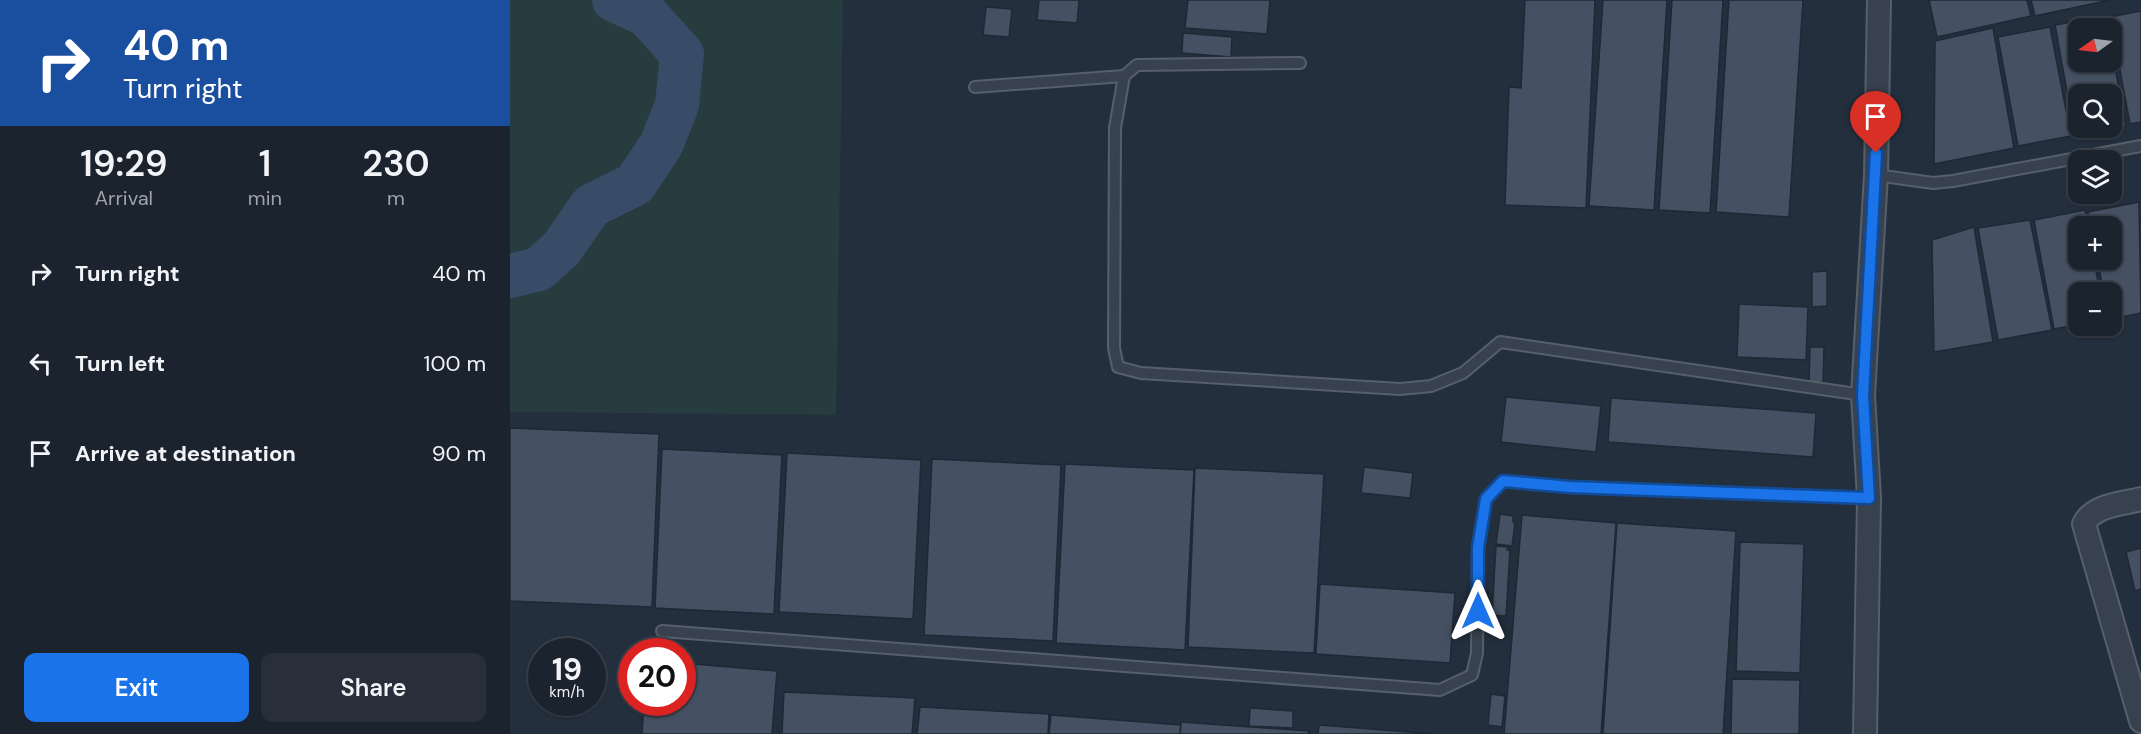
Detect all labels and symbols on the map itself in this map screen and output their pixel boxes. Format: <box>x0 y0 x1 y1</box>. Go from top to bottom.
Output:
north arrow <box>2068 18 2122 72</box>
pin <box>1850 91 1901 153</box>
position arrow <box>1446 579 1510 643</box>
speed limit sign: 20 <box>618 638 696 716</box>

